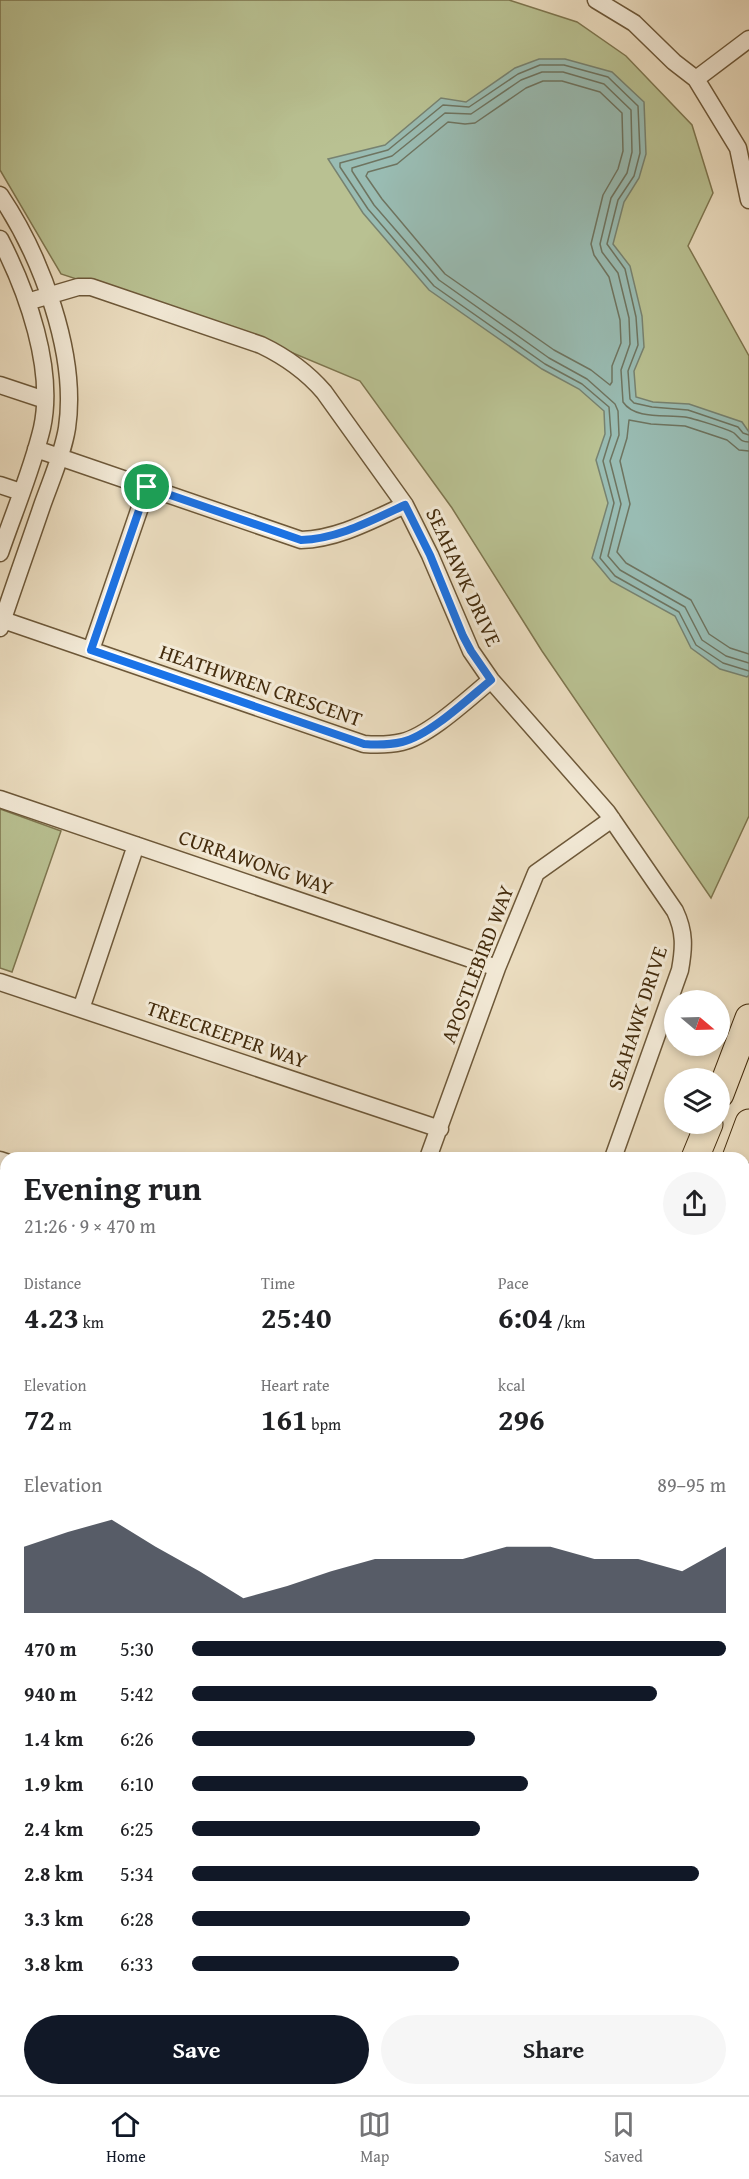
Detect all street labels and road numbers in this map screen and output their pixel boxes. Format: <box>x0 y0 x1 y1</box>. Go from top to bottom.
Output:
street label: SEAHAWK DRIVE <box>418 503 510 652</box>
street label: HEATHWREN CRESCENT <box>155 636 367 734</box>
street label: CURRAWONG WAY <box>175 821 338 903</box>
street label: APOSTLEBIRD WAY <box>433 880 522 1048</box>
street label: SEAHAWK DRIVE <box>599 942 675 1094</box>
street label: TREECREEPER WAY <box>142 992 312 1076</box>

